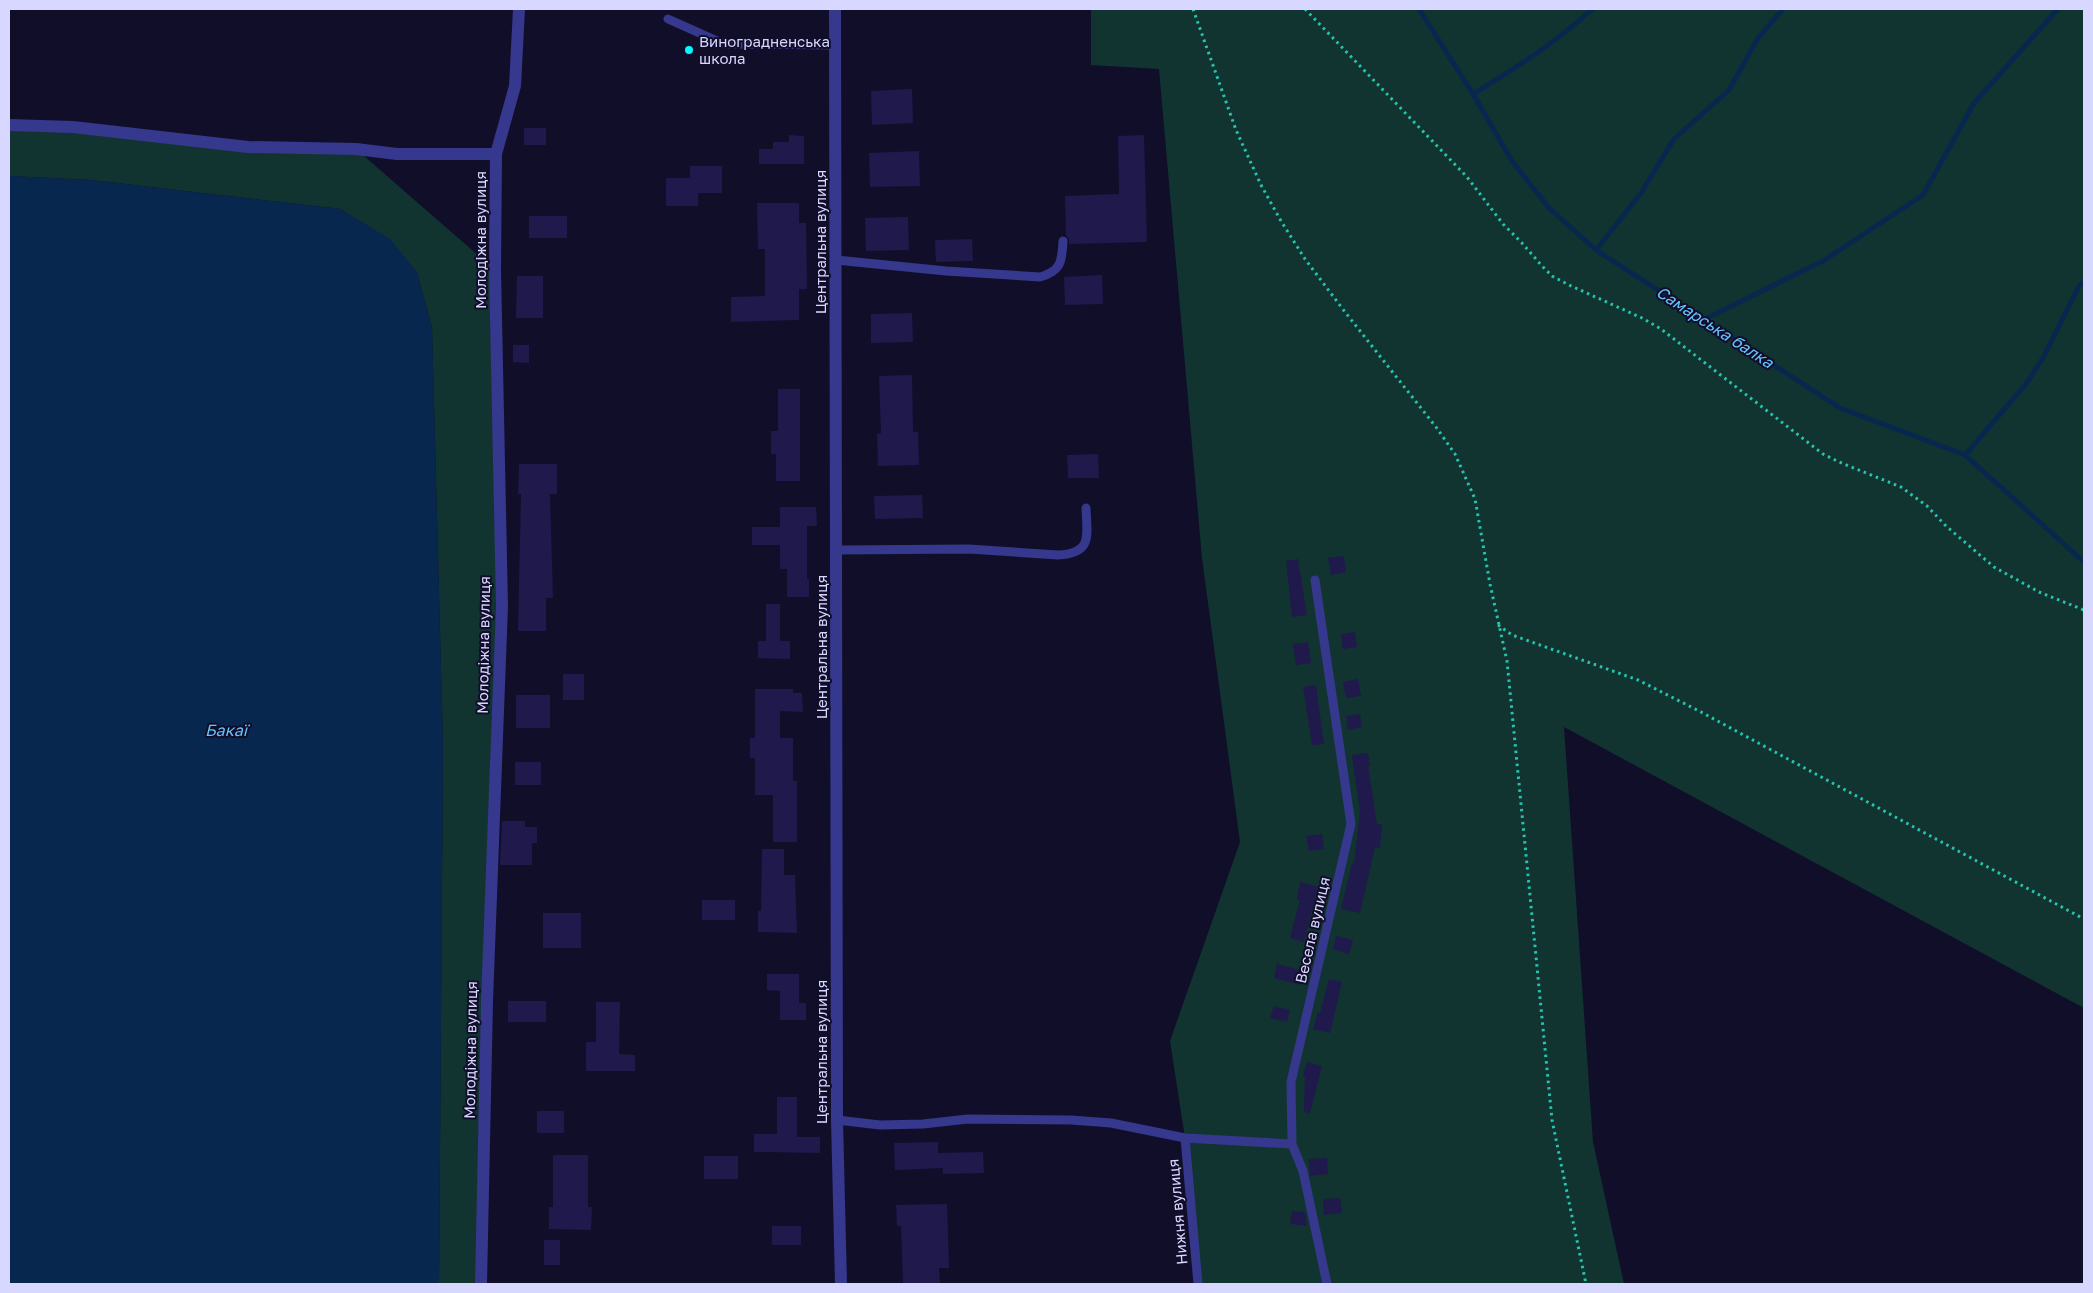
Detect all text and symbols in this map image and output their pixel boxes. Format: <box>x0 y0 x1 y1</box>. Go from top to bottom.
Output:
place label: Виноградненська школа <box>699 32 830 67</box>
marker: Виноградненська школа <box>683 44 695 56</box>
street label: Центральна вулиця <box>811 170 829 314</box>
street label: Молодіжна вулиця <box>471 171 489 309</box>
water label: Самарська балка <box>1653 282 1778 373</box>
street label: Центральна вулиця <box>812 575 830 719</box>
street label: Молодіжна вулиця <box>473 576 493 714</box>
water label: Бакаї <box>205 720 251 740</box>
street label: Весела вулиця <box>1291 875 1333 985</box>
street label: Центральна вулиця <box>812 980 830 1124</box>
street label: Молодіжна вулиця <box>460 981 480 1119</box>
street label: Нижня вулиця <box>1163 1158 1191 1266</box>

